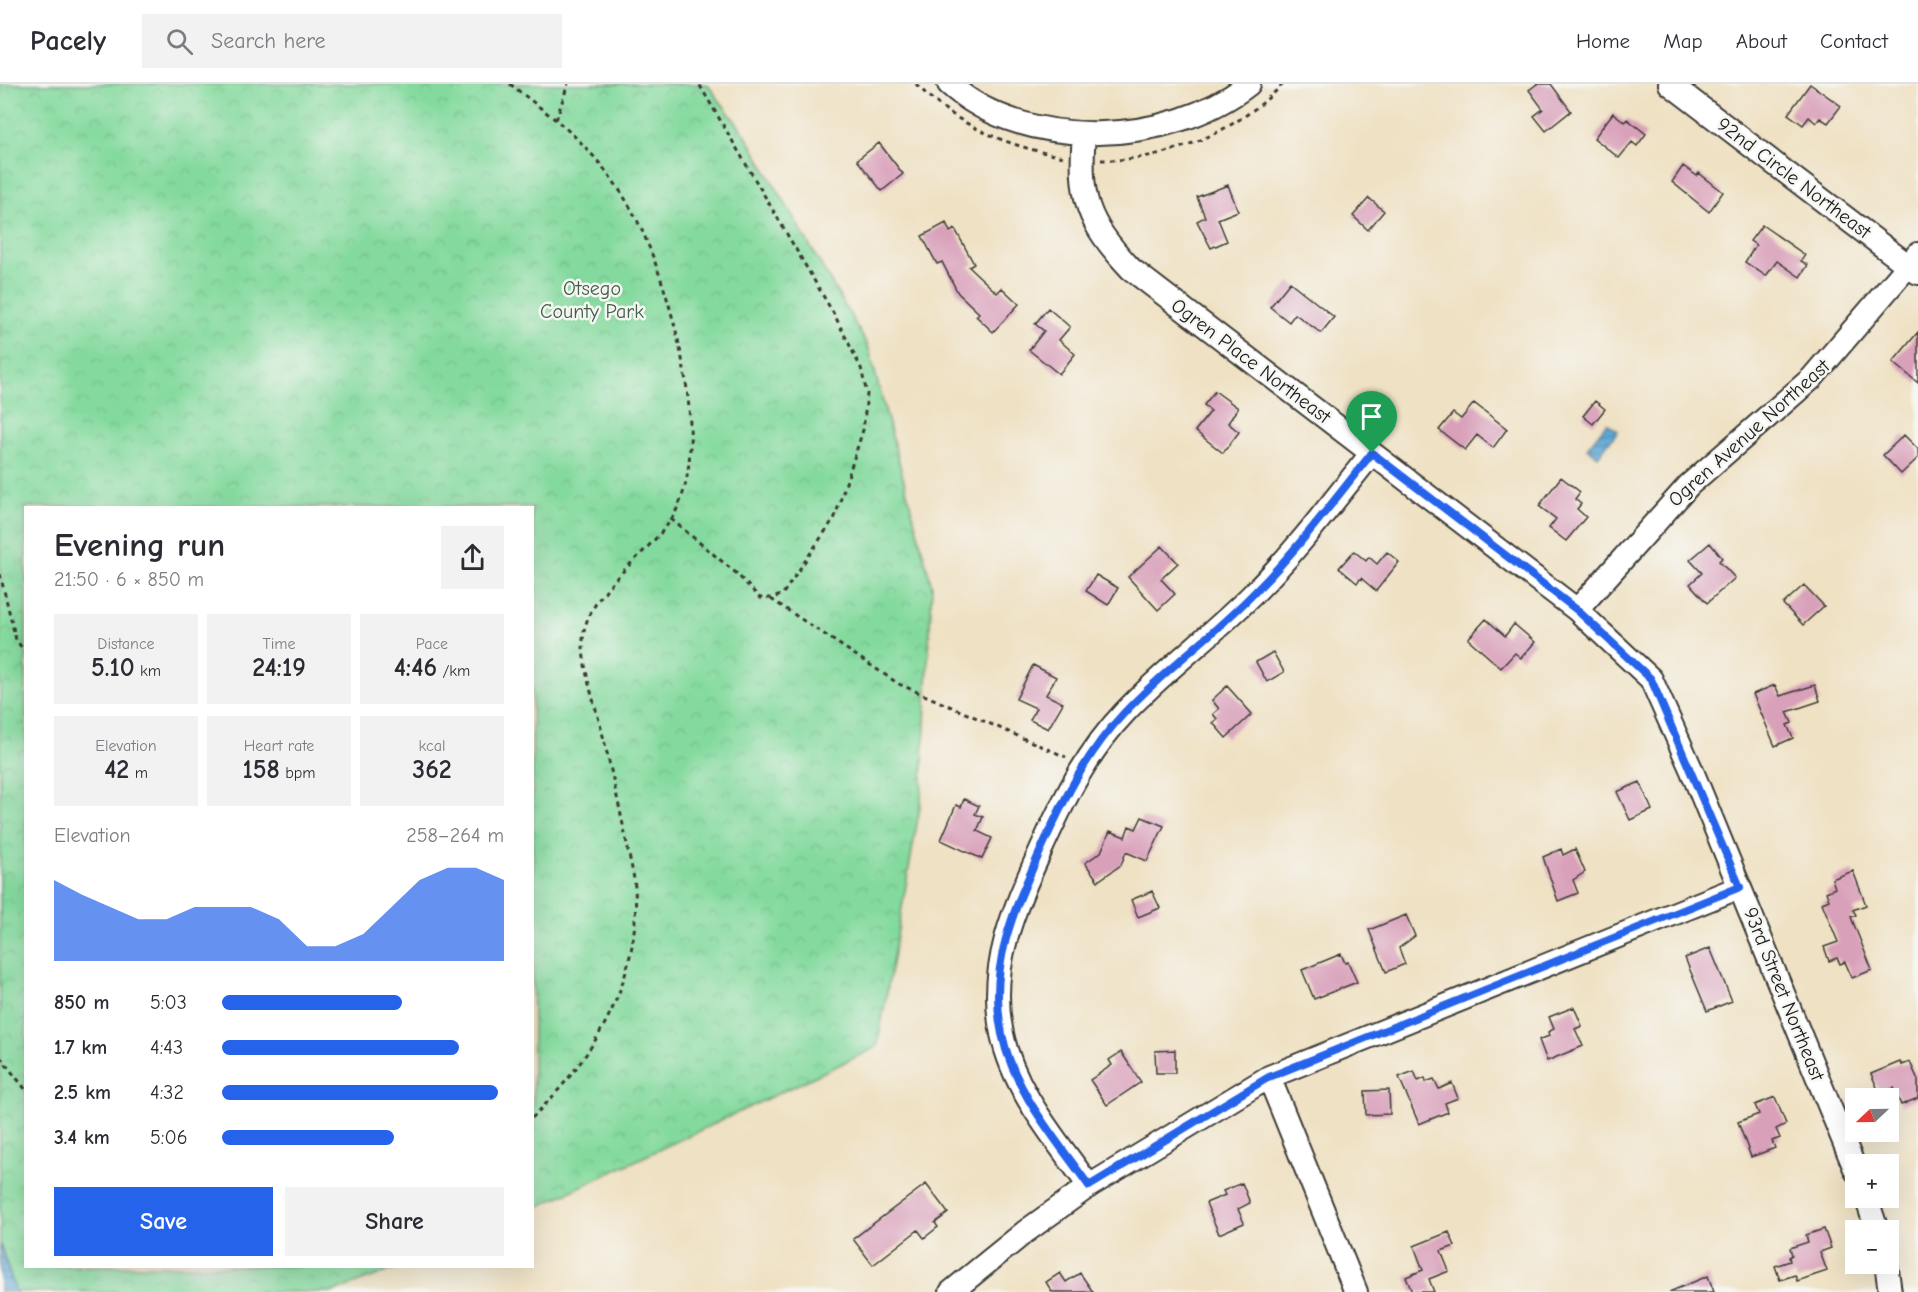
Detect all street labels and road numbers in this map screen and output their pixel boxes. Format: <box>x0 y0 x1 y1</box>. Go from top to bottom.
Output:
street label: 92nd Circle Northeast <box>1712 113 1877 244</box>
street label: Ogren Place Northeast <box>1167 294 1336 429</box>
street label: Ogren Avenue Northeast <box>1664 354 1835 511</box>
street label: 93rd Street Northeast <box>1739 904 1830 1085</box>

